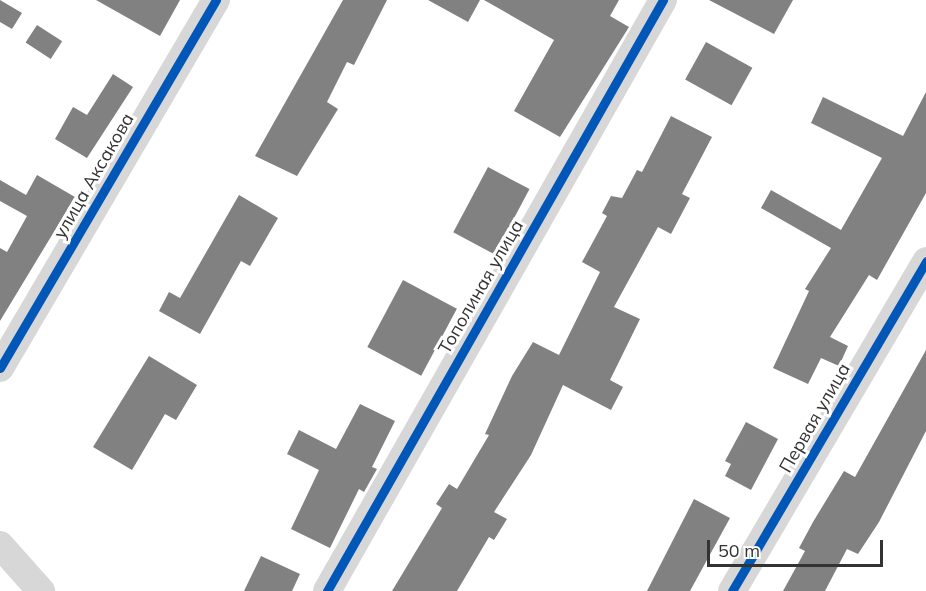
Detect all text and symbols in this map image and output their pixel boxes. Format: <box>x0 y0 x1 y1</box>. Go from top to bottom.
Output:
street label: улица Аксакова <box>49 109 139 243</box>
street label: Тополиная улица <box>434 216 528 358</box>
street label: Первая улица <box>775 359 855 477</box>
scale bar <box>710 528 886 566</box>
text: 50 m <box>718 539 760 562</box>

